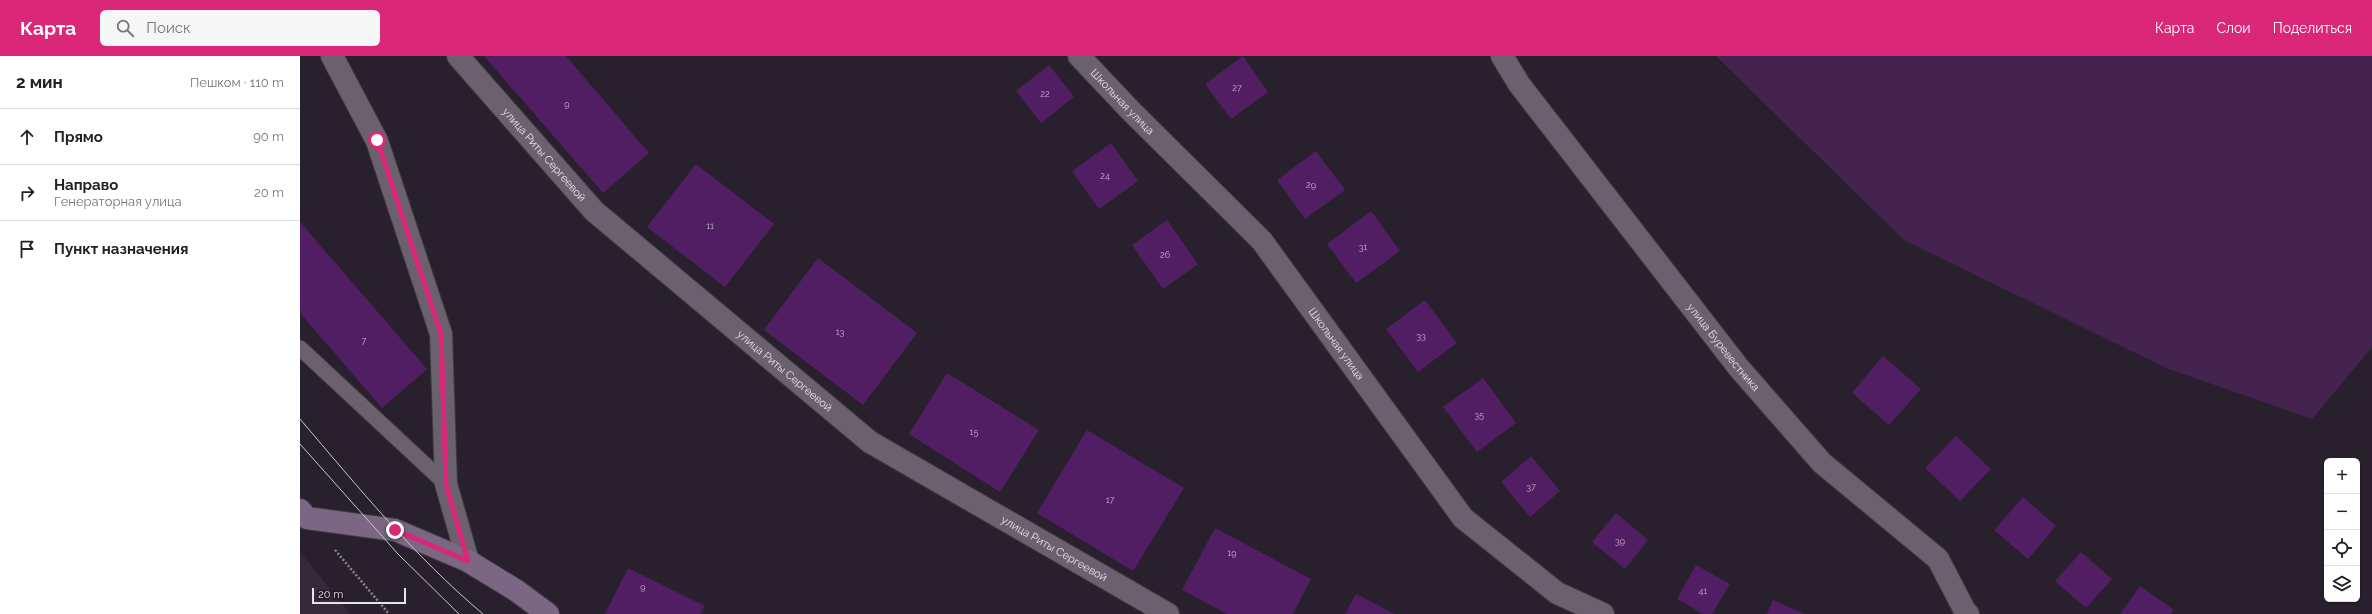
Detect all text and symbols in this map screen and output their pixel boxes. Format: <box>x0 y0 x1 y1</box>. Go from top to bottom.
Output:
search box <box>100 10 380 46</box>
text: Карта <box>20 17 76 39</box>
icon: search <box>114 17 136 39</box>
text: Поиск <box>146 19 191 37</box>
text: Карта <box>2155 20 2194 36</box>
text: Слои <box>2216 20 2251 36</box>
text: Поделиться <box>2273 20 2352 36</box>
street label: Школьная улица <box>1088 66 1157 137</box>
text: 2 мин <box>16 72 63 92</box>
text: Пешком · 110 m <box>190 75 284 90</box>
house number: 27 <box>1232 83 1242 93</box>
house number: 22 <box>1040 89 1050 99</box>
house number: 9 <box>564 99 570 109</box>
street label: улица Риты Сергеевой <box>500 105 589 204</box>
icon: ahead <box>16 126 38 148</box>
text: Прямо <box>54 128 103 146</box>
text: 90 m <box>253 129 284 144</box>
route start <box>368 131 386 149</box>
house number: 24 <box>1100 171 1110 181</box>
text: Направо <box>54 176 118 194</box>
house number: 29 <box>1306 180 1316 190</box>
icon: right <box>16 182 38 204</box>
text: 20 m <box>254 185 284 200</box>
text: Генераторная улица <box>54 194 182 209</box>
house number: 11 <box>706 221 714 231</box>
icon: arrive <box>16 238 38 260</box>
text: Пункт назначения <box>54 240 188 258</box>
house number: 31 <box>1359 242 1367 252</box>
house number: 26 <box>1160 250 1171 260</box>
street label: улица Буревестника <box>1684 301 1762 394</box>
street label: Школьная улица <box>1306 305 1367 382</box>
house number: 13 <box>836 327 845 337</box>
street label: улица Риты Сергеевой <box>734 328 835 415</box>
house number: 33 <box>1416 331 1426 341</box>
house number: 7 <box>362 336 367 346</box>
house number: 35 <box>1474 410 1484 420</box>
house number: 15 <box>970 427 978 437</box>
map controls <box>2324 458 2360 602</box>
button: + <box>2324 458 2360 494</box>
house number: 37 <box>1526 482 1536 492</box>
button: − <box>2324 494 2360 530</box>
house number: 17 <box>1106 495 1114 505</box>
street label: улица Риты Сергеевой <box>999 513 1109 584</box>
route end <box>386 521 404 539</box>
button: locate <box>2324 530 2360 566</box>
house number: 39 <box>1615 536 1625 546</box>
house number: 19 <box>1227 548 1237 558</box>
button: layers <box>2324 566 2360 602</box>
house number: 9 <box>640 582 646 592</box>
scale bar <box>312 586 406 605</box>
house number: 41 <box>1699 586 1708 596</box>
text: 20 m <box>318 588 343 601</box>

